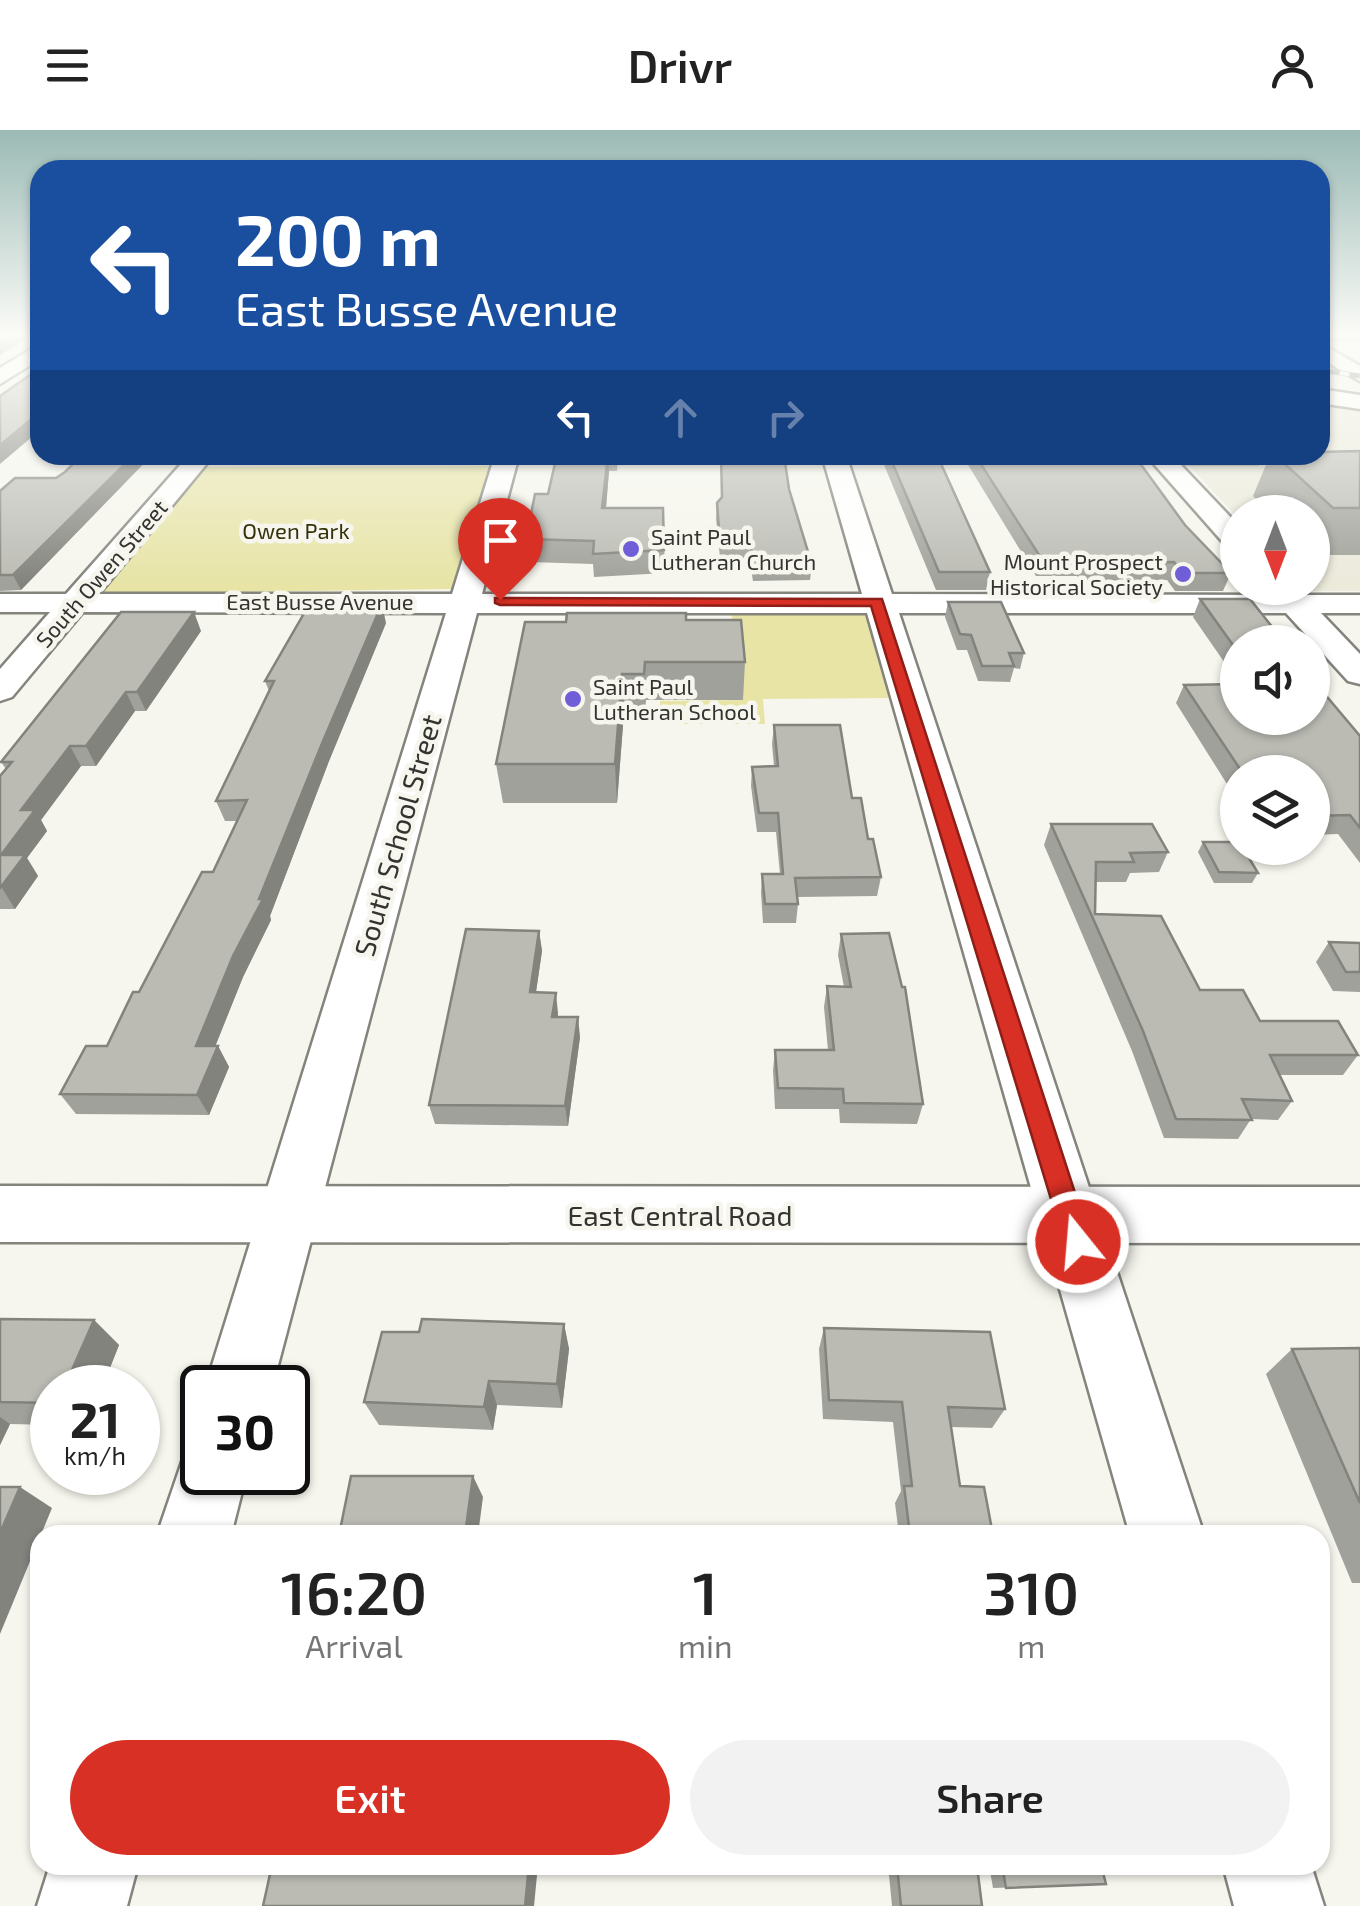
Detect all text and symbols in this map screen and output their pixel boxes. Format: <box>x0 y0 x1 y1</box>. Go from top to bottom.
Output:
icon: menu <box>40 38 95 93</box>
text: Drivr <box>628 38 732 92</box>
icon: person <box>1265 38 1320 93</box>
text: 200 m <box>235 196 441 280</box>
icon: left <box>70 200 200 330</box>
text: East Busse Avenue <box>235 281 618 335</box>
icon: left <box>548 390 603 445</box>
icon: ahead <box>653 390 708 445</box>
icon: right <box>758 390 813 445</box>
street label: South Owen Street <box>30 494 172 652</box>
north arrow <box>1220 495 1330 605</box>
map controls <box>1220 495 1330 865</box>
pin <box>458 498 543 601</box>
icon: arrive <box>473 513 528 568</box>
park label: Owen Park <box>242 517 350 543</box>
place label: Saint Paul Lutheran Church <box>651 523 816 574</box>
marker: Saint Paul Lutheran Church <box>620 538 642 560</box>
place label: Mount Prospect Historical Society <box>990 548 1163 599</box>
marker: Mount Prospect Historical Society <box>1172 563 1194 585</box>
street label: East Busse Avenue <box>226 588 414 614</box>
button: sound <box>1220 625 1330 735</box>
place label: Saint Paul Lutheran School <box>593 673 756 724</box>
marker: Saint Paul Lutheran School <box>562 688 584 710</box>
street label: South School Street <box>346 710 448 960</box>
button: layers <box>1220 755 1330 865</box>
position arrow <box>1026 1190 1130 1294</box>
street label: East Central Road <box>567 1198 793 1232</box>
speed limit sign: 30 <box>180 1365 310 1495</box>
text: 21 <box>70 1388 120 1448</box>
text: km/h <box>64 1440 126 1470</box>
text: 16:20 <box>281 1555 427 1627</box>
text: 1 <box>693 1555 718 1627</box>
text: 310 <box>983 1555 1079 1627</box>
text: Arrival <box>305 1626 403 1664</box>
text: min <box>678 1626 733 1664</box>
text: m <box>1017 1626 1045 1664</box>
button: Exit <box>70 1740 670 1855</box>
button: Share <box>690 1740 1290 1855</box>

